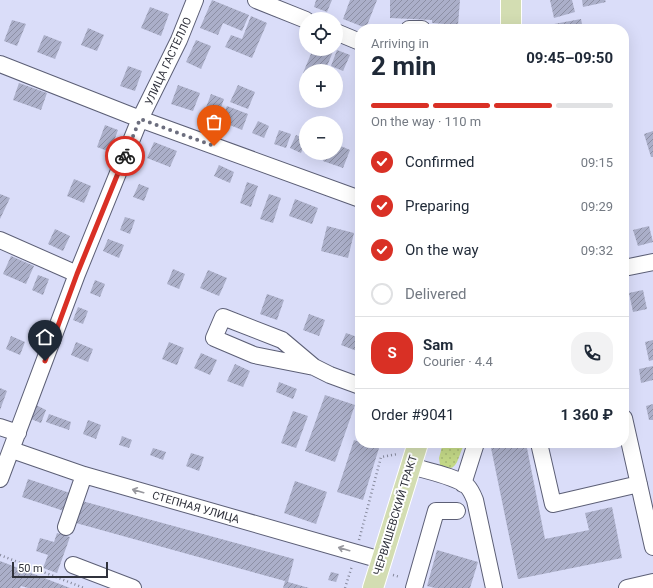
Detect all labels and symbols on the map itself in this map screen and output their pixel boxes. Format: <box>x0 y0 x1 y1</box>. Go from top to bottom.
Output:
street label: УЛИЦА ГАСТЕЛЛО <box>142 15 195 107</box>
pin <box>197 105 231 146</box>
courier <box>105 136 145 176</box>
pin <box>28 320 62 361</box>
street label: ЧЕРВИШЕВСКИЙ ТРАКТ <box>371 453 420 577</box>
one-way arrow <box>132 487 145 494</box>
street label: СТЕПНАЯ УЛИЦА <box>151 489 242 526</box>
one-way arrow <box>338 545 351 552</box>
scale bar <box>12 560 108 579</box>

